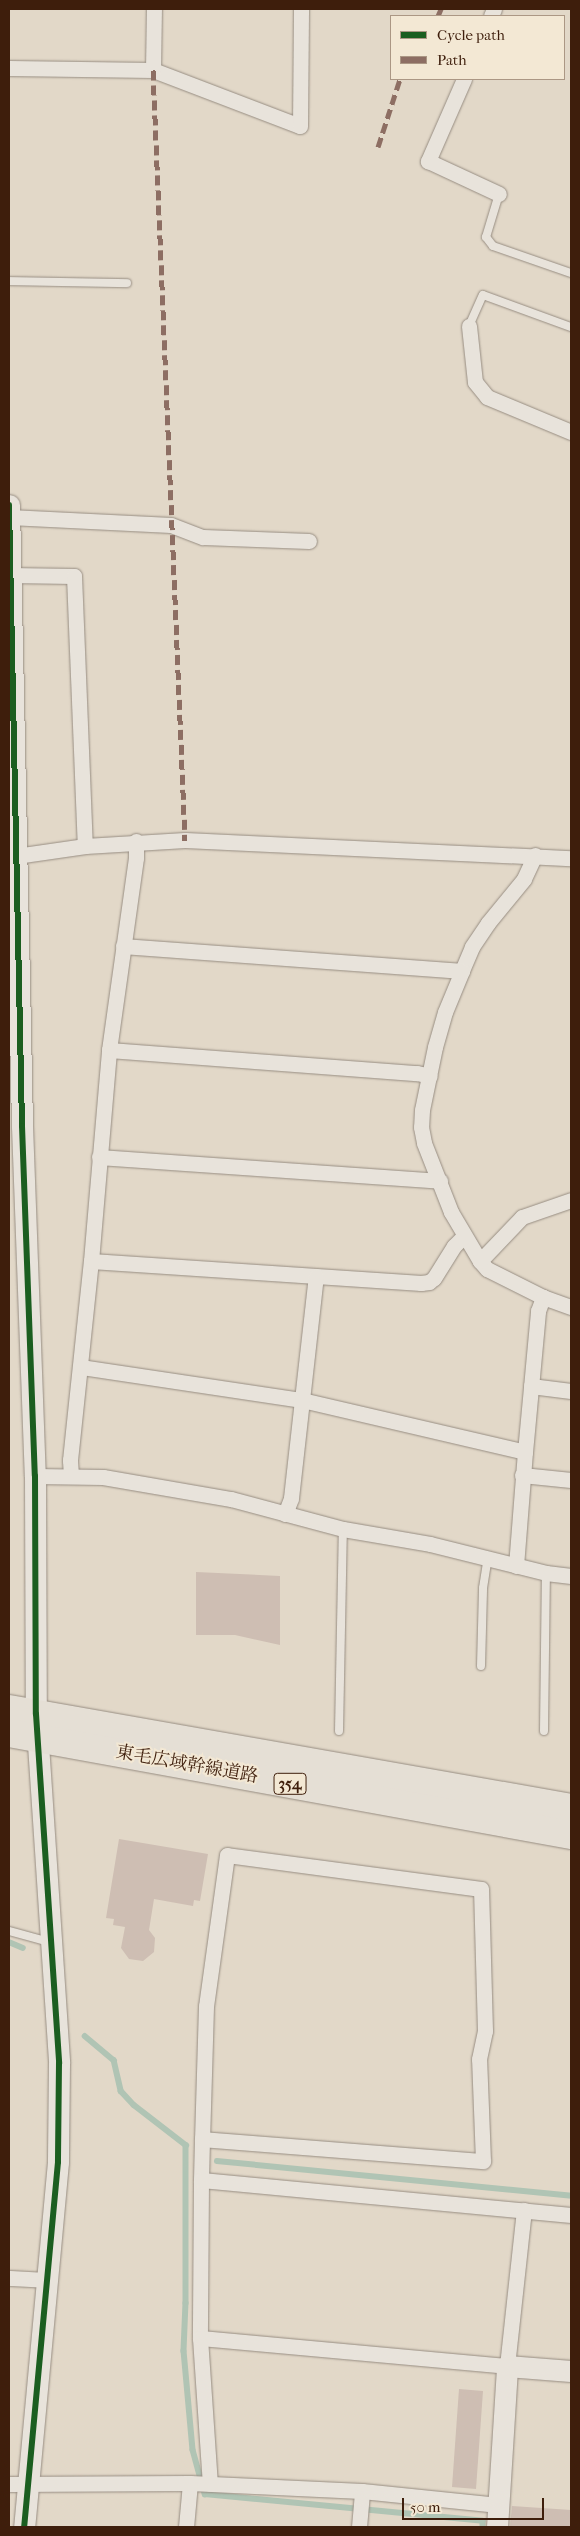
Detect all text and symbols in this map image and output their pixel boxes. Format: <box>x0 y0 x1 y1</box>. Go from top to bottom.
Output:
legend <box>390 15 565 80</box>
text: Cycle path <box>437 26 505 44</box>
text: Path <box>437 51 467 69</box>
street label: 東毛広域幹線道路 <box>114 1742 260 1788</box>
road number: 354 <box>272 1770 308 1798</box>
scale bar <box>405 2488 548 2520</box>
text: 50 m <box>410 2498 440 2516</box>

